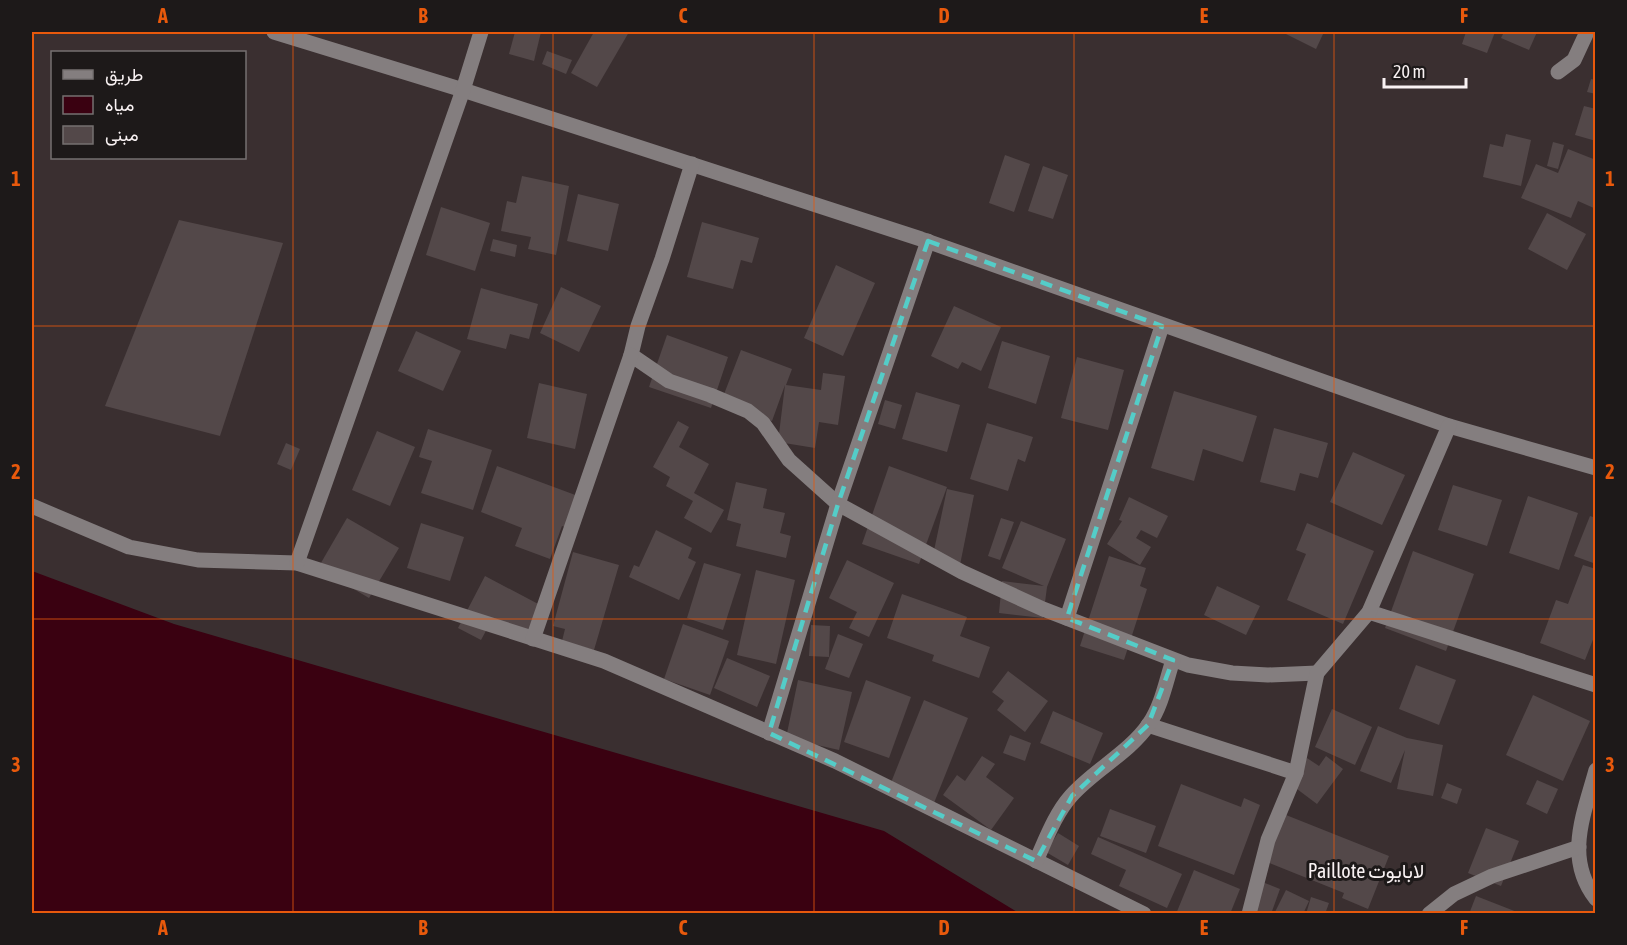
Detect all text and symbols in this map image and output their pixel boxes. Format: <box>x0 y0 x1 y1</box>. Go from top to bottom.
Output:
text: A <box>157 4 168 27</box>
text: B <box>418 4 428 27</box>
text: C <box>679 4 688 27</box>
text: D <box>938 4 950 27</box>
text: E <box>1200 4 1209 27</box>
text: F <box>1460 4 1468 27</box>
legend <box>51 51 246 159</box>
scale bar <box>1384 51 1466 89</box>
text: 20 m <box>1393 61 1425 82</box>
text: طريق <box>105 64 143 86</box>
text: مياه <box>105 94 134 115</box>
text: مبنى <box>105 124 139 146</box>
text: 1 <box>11 167 21 190</box>
text: 1 <box>1605 167 1615 190</box>
text: 2 <box>11 460 21 483</box>
text: 2 <box>1605 460 1615 483</box>
text: 3 <box>11 753 21 776</box>
text: 3 <box>1605 753 1615 776</box>
district label: Paillote لابايوت <box>1308 859 1424 884</box>
text: A <box>157 916 168 939</box>
text: B <box>418 916 428 939</box>
text: C <box>679 916 688 939</box>
text: D <box>938 916 950 939</box>
text: E <box>1200 916 1209 939</box>
text: F <box>1460 916 1468 939</box>

